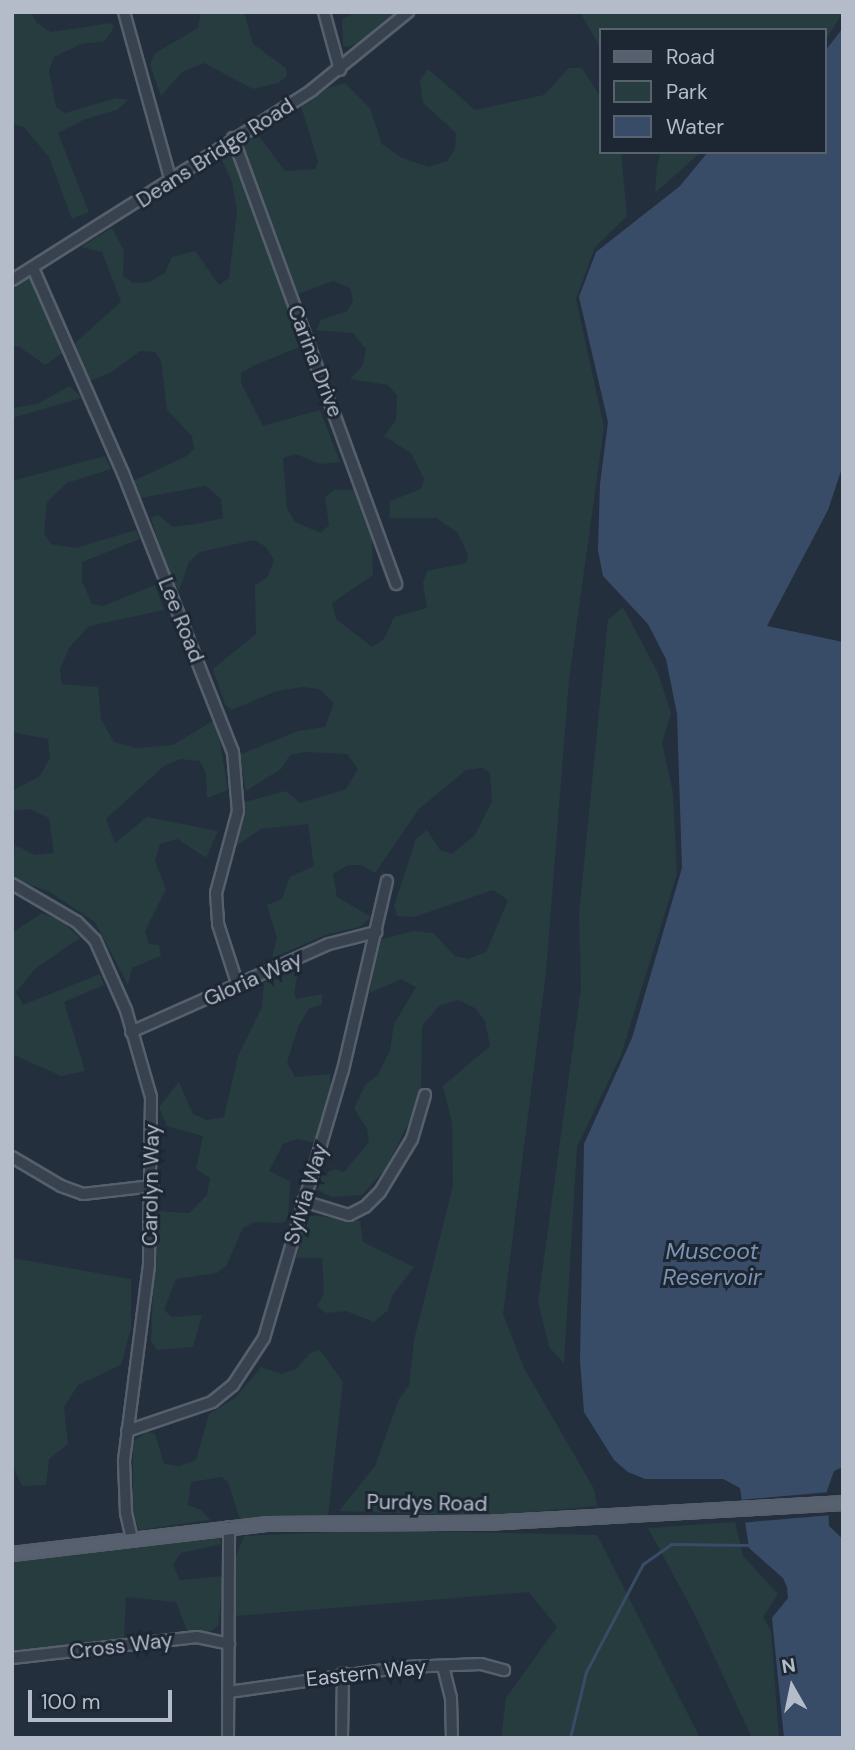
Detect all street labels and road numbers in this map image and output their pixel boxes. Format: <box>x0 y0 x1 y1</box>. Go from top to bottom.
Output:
street label: Deans Bridge Road <box>132 93 298 213</box>
street label: Carina Drive <box>282 301 348 421</box>
street label: Lee Road <box>153 574 209 666</box>
street label: Gloria Way <box>200 946 306 1012</box>
street label: Carolyn Way <box>137 1124 165 1246</box>
street label: Sylvia Way <box>279 1141 333 1247</box>
street label: Purdys Road <box>366 1489 488 1517</box>
street label: Cross Way <box>68 1627 174 1665</box>
street label: Eastern Way <box>305 1654 427 1692</box>

